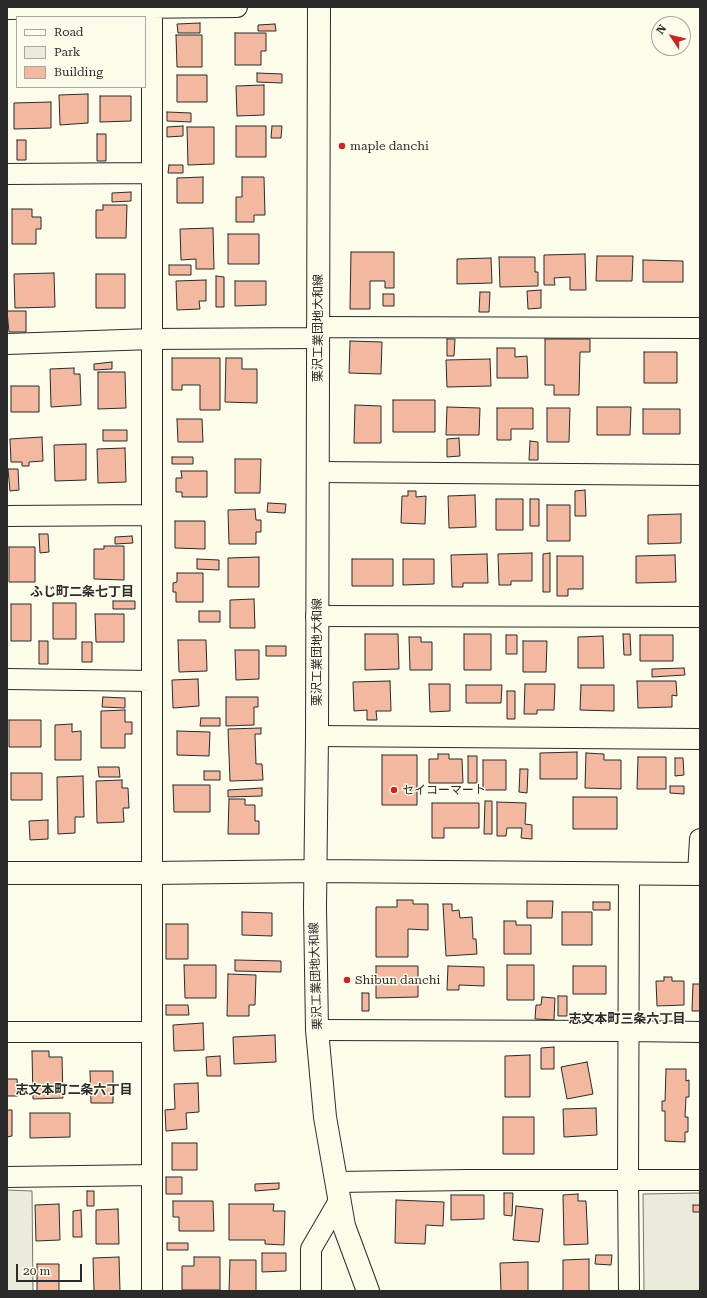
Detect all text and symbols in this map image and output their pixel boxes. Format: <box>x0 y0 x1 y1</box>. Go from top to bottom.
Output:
legend <box>16 16 146 88</box>
north arrow <box>651 16 691 56</box>
text: N <box>654 22 669 37</box>
text: Road <box>54 25 83 39</box>
text: Park <box>54 45 80 59</box>
text: Building <box>54 65 103 79</box>
place label: maple danchi <box>350 139 429 153</box>
marker: maple danchi <box>337 141 347 151</box>
street label: 栗沢工業団地大和線 <box>311 274 325 382</box>
district label: ふじ町二条七丁目 <box>30 584 134 600</box>
street label: 栗沢工業団地大和線 <box>310 598 324 706</box>
place label: セイコーマート <box>402 783 486 797</box>
marker: セイコーマート <box>389 785 399 795</box>
street label: 栗沢工業団地大和線 <box>307 922 325 1030</box>
place label: Shibun danchi <box>355 973 440 987</box>
marker: Shibun danchi <box>342 975 352 985</box>
district label: 志文本町三条六丁目 <box>569 1011 685 1027</box>
district label: 志文本町二条六丁目 <box>16 1082 132 1098</box>
scale bar <box>18 1256 84 1282</box>
text: 20 m <box>23 1264 50 1278</box>

